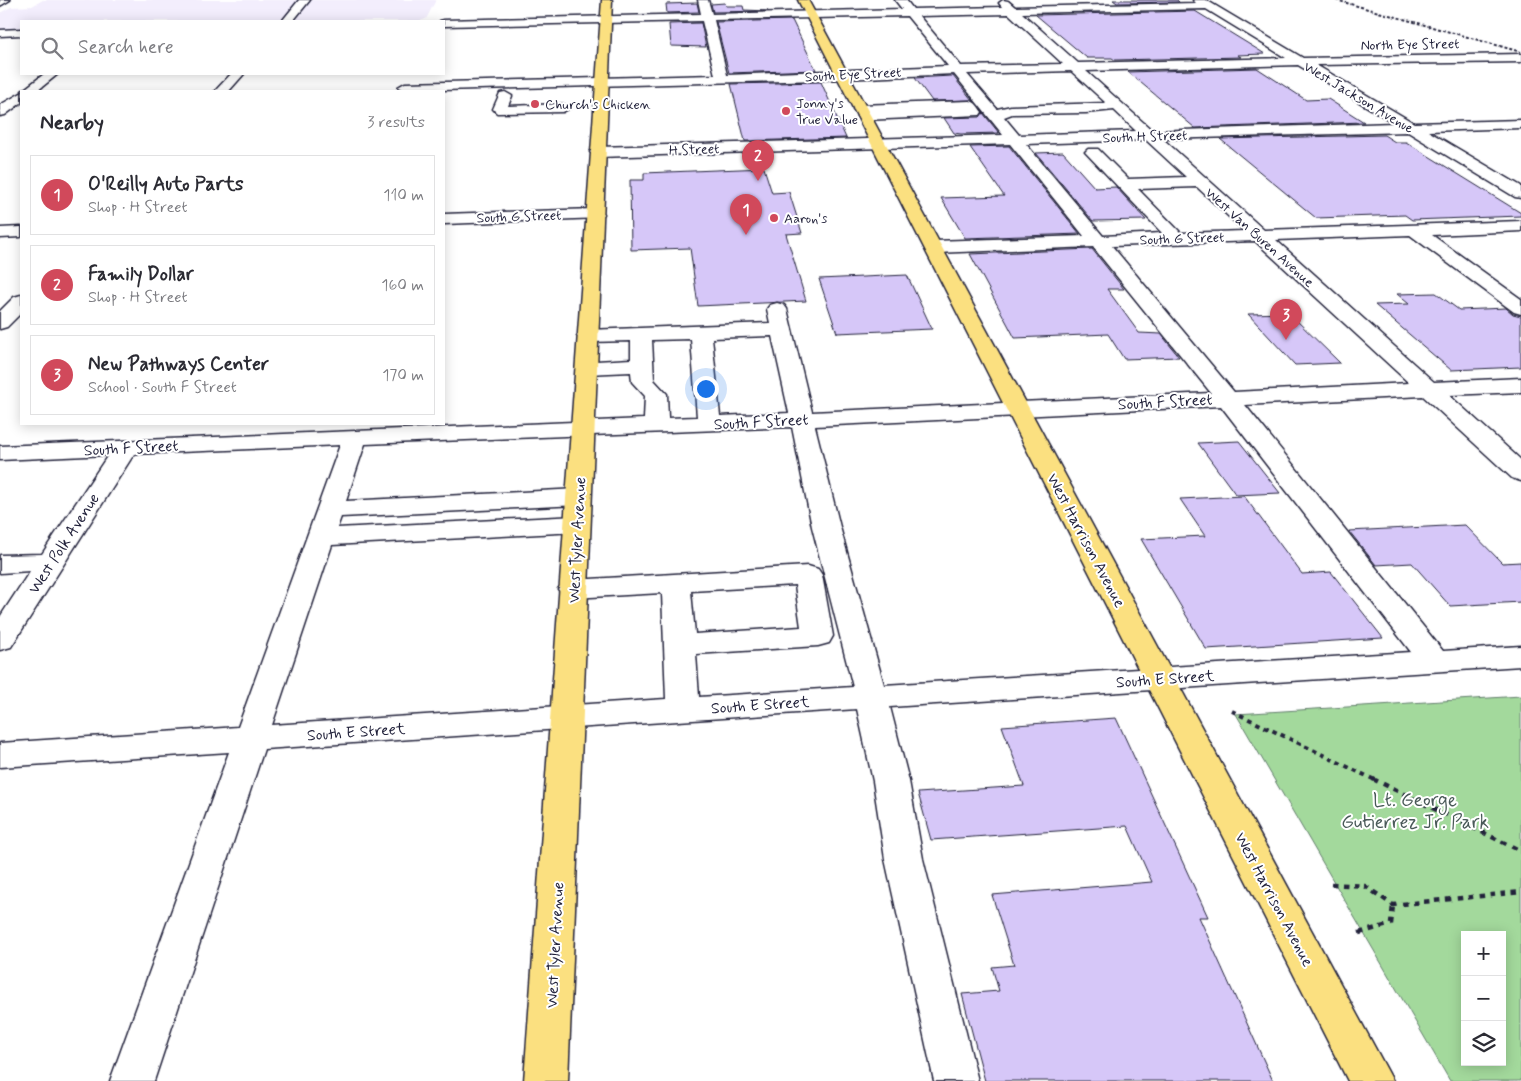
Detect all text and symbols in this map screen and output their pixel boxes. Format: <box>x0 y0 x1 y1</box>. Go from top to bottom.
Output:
search box <box>20 20 445 75</box>
icon: search <box>38 34 66 62</box>
text: Search here <box>78 35 174 60</box>
street label: North Eye Street <box>1360 35 1460 55</box>
street label: West Jackson Avenue <box>1300 58 1417 138</box>
street label: South Eye Street <box>804 63 902 87</box>
place label: Jonny's True Value <box>796 95 858 129</box>
place label: Church's Chicken <box>545 96 651 114</box>
marker: Church's Chicken <box>529 98 541 110</box>
marker: Jonny's True Value <box>780 105 792 117</box>
text: Nearby <box>40 109 104 137</box>
text: 3 results <box>367 112 425 133</box>
street label: South H Street <box>1102 127 1188 147</box>
street label: H Street <box>668 140 720 160</box>
pin: 2 <box>742 140 774 181</box>
text: O'Reilly Auto Parts <box>88 172 243 197</box>
street label: West Van Buren Avenue <box>1201 184 1318 292</box>
text: 1 <box>53 185 61 206</box>
text: 110 m <box>383 185 424 206</box>
pin: 1 <box>730 194 762 235</box>
text: Shop · H Street <box>88 197 188 218</box>
street label: South G Street <box>476 207 562 227</box>
place label: Aaron's <box>784 210 827 228</box>
marker: Aaron's <box>768 212 780 224</box>
street label: South G Street <box>1139 229 1225 249</box>
text: Family Dollar <box>88 262 194 287</box>
text: 2 <box>53 275 61 296</box>
text: 160 m <box>381 275 424 296</box>
text: Shop · H Street <box>88 287 188 308</box>
pin: 3 <box>1270 299 1302 340</box>
text: New Pathways Center <box>88 352 269 377</box>
text: 3 <box>53 365 61 386</box>
text: 170 m <box>382 365 424 386</box>
your location <box>693 376 719 402</box>
text: School · South F Street <box>88 377 237 398</box>
street label: South F Street <box>1117 390 1213 415</box>
street label: South F Street <box>713 410 809 435</box>
street label: South F Street <box>83 436 179 461</box>
street label: West Harrison Avenue <box>1041 470 1130 612</box>
street label: West Tyler Avenue <box>564 477 591 604</box>
street label: West Polk Avenue <box>24 489 105 598</box>
street label: South E Street <box>1115 666 1216 693</box>
street label: South E Street <box>710 692 811 719</box>
street label: South E Street <box>306 719 407 746</box>
park label: Lt. George Gutierrez Jr. Park <box>1341 788 1489 835</box>
street label: West Harrison Avenue <box>1229 829 1318 971</box>
street label: West Tyler Avenue <box>542 882 569 1009</box>
map controls <box>1461 931 1506 1066</box>
button: + <box>1461 931 1506 976</box>
button: − <box>1461 976 1506 1021</box>
button: layers <box>1461 1021 1506 1066</box>

